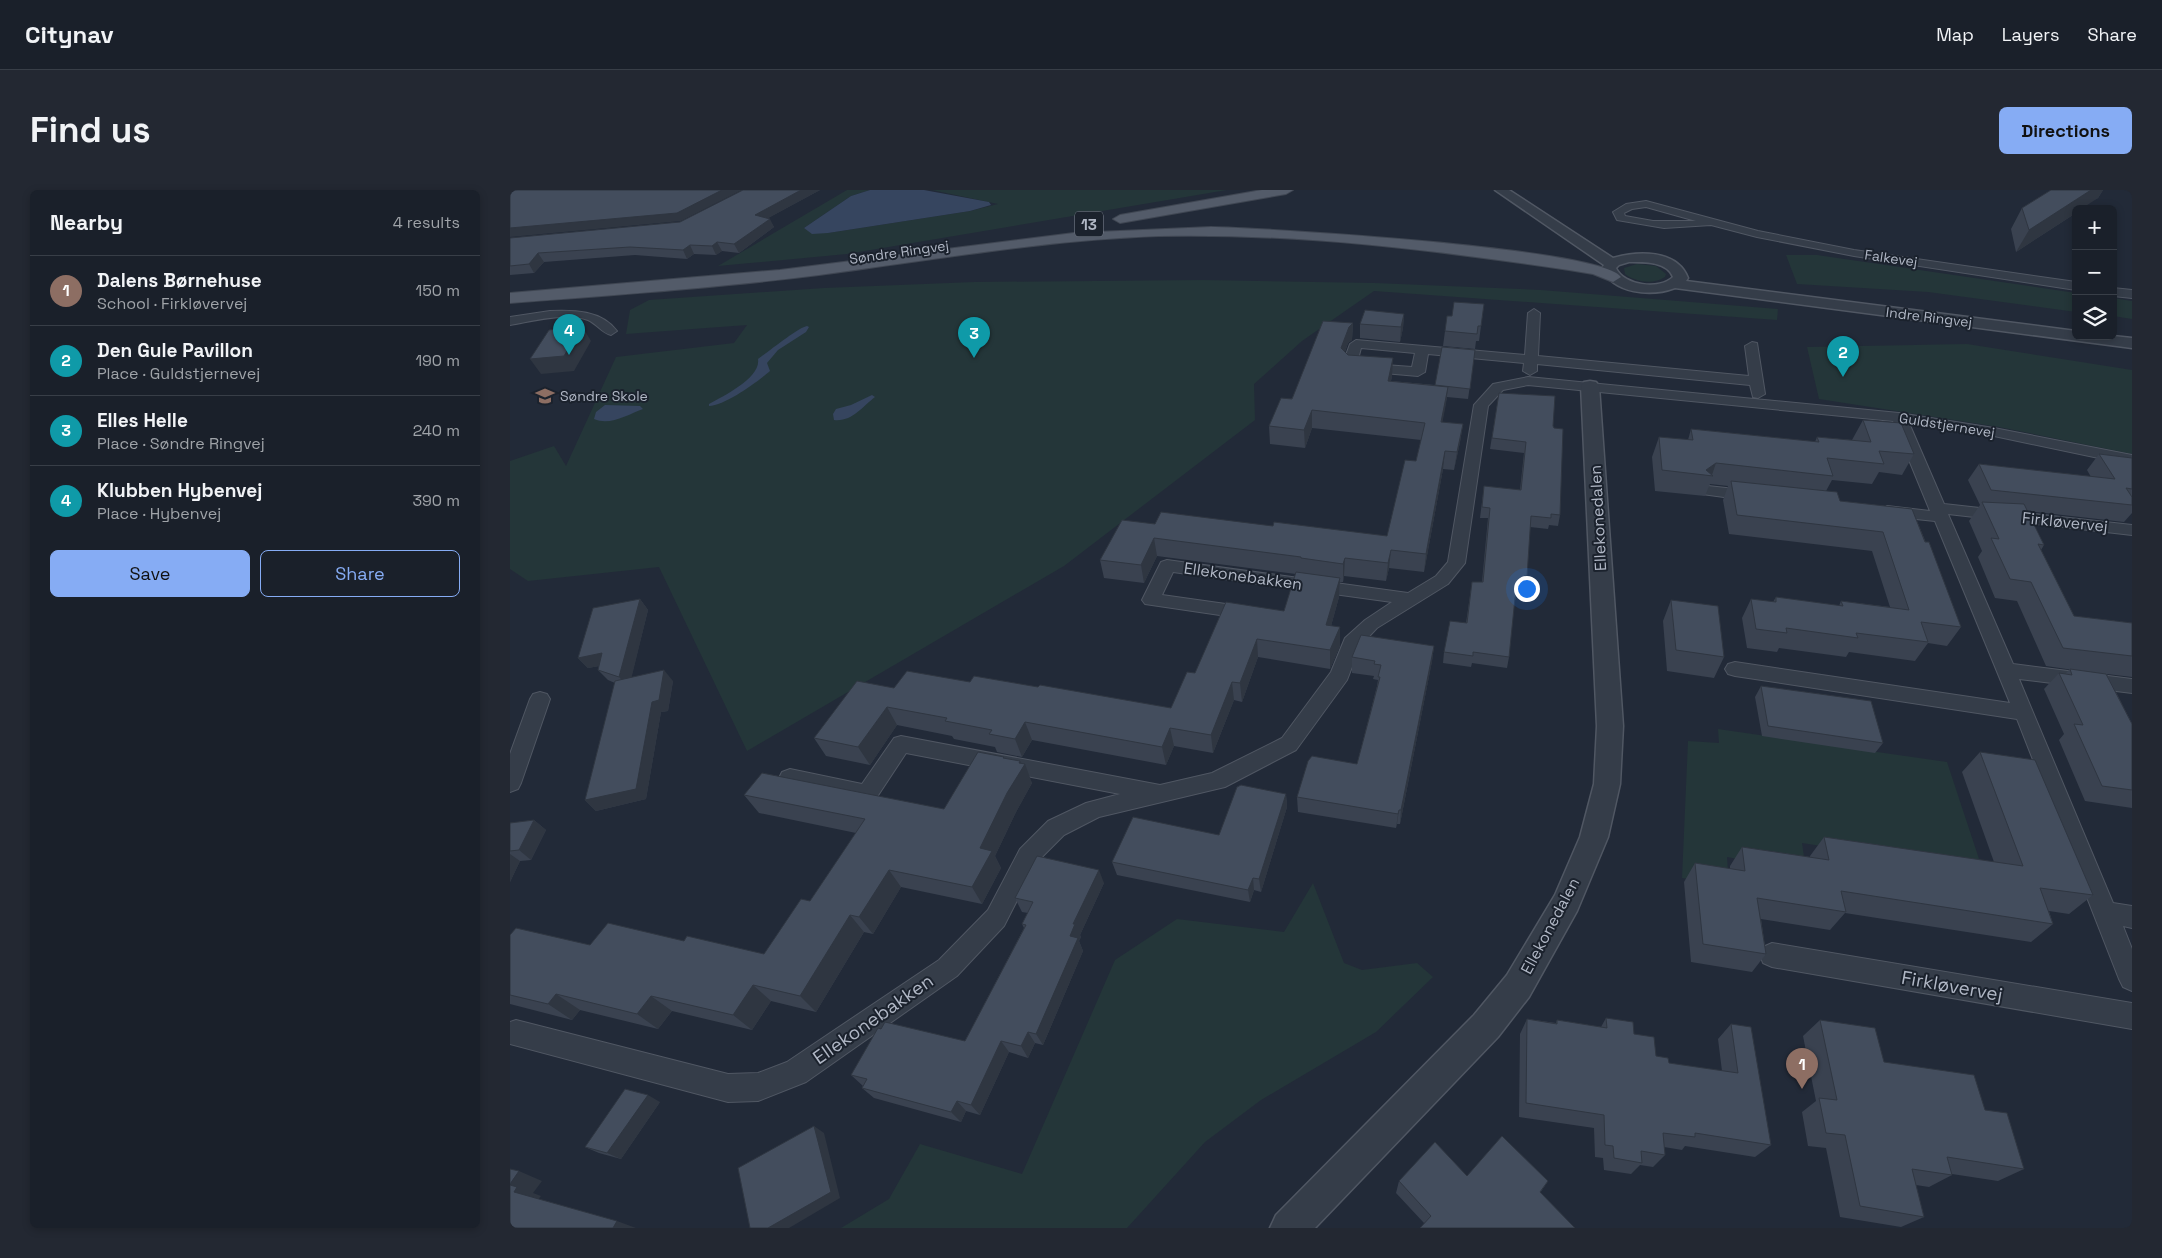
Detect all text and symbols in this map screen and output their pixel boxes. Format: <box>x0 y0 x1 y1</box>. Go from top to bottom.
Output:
text: Citynav <box>25 19 114 50</box>
text: Map <box>1936 23 1974 46</box>
text: Layers <box>2002 23 2059 46</box>
text: Share <box>2087 23 2137 46</box>
button: Directions <box>1999 107 2132 154</box>
text: Find us <box>30 108 151 152</box>
map controls <box>2072 205 2117 340</box>
button: + <box>2072 205 2117 250</box>
text: Nearby <box>50 209 123 236</box>
text: 4 results <box>393 212 460 233</box>
road number: 13 <box>1075 212 1103 236</box>
street label: Søndre Ringvej <box>848 236 950 268</box>
street label: Falkevej <box>1863 245 1919 271</box>
button: − <box>2072 250 2117 295</box>
text: Dalens Børnehuse <box>97 268 262 293</box>
text: 1 <box>62 280 70 301</box>
text: 150 m <box>416 280 460 301</box>
text: School · Firkløvervej <box>97 293 247 314</box>
button: layers <box>2072 295 2117 340</box>
street label: Indre Ringvej <box>1885 303 1973 331</box>
pin: 4 <box>553 314 585 355</box>
pin: 3 <box>958 317 990 358</box>
pin: 2 <box>1827 336 1859 377</box>
text: Den Gule Pavillon <box>97 338 253 363</box>
text: 2 <box>61 350 71 371</box>
text: 190 m <box>415 350 460 371</box>
text: Place · Guldstjernevej <box>97 363 260 384</box>
school or university icon: Søndre Skole <box>534 385 556 407</box>
place label: Søndre Skole <box>560 387 648 405</box>
text: Elles Helle <box>97 408 188 433</box>
street label: Guldstjernevej <box>1898 409 1996 441</box>
text: 3 <box>61 420 71 441</box>
text: 240 m <box>413 420 460 441</box>
text: Place · Søndre Ringvej <box>97 433 265 454</box>
street label: Ellekonedalen <box>1585 464 1611 572</box>
text: Klubben Hybenvej <box>97 478 262 503</box>
text: 4 <box>61 490 71 511</box>
text: 390 m <box>412 490 460 511</box>
text: Place · Hybenvej <box>97 503 221 524</box>
street label: Firkløvervej <box>2021 507 2109 537</box>
button: Save <box>50 550 250 597</box>
button: Share <box>260 550 460 597</box>
street label: Ellekonebakken <box>1182 557 1304 595</box>
your location <box>1514 576 1540 602</box>
street label: Ellekonedalen <box>1516 874 1584 978</box>
street label: Firkløvervej <box>1899 965 2005 1007</box>
street label: Ellekonebakken <box>808 968 938 1070</box>
pin: 1 <box>1786 1048 1818 1089</box>

